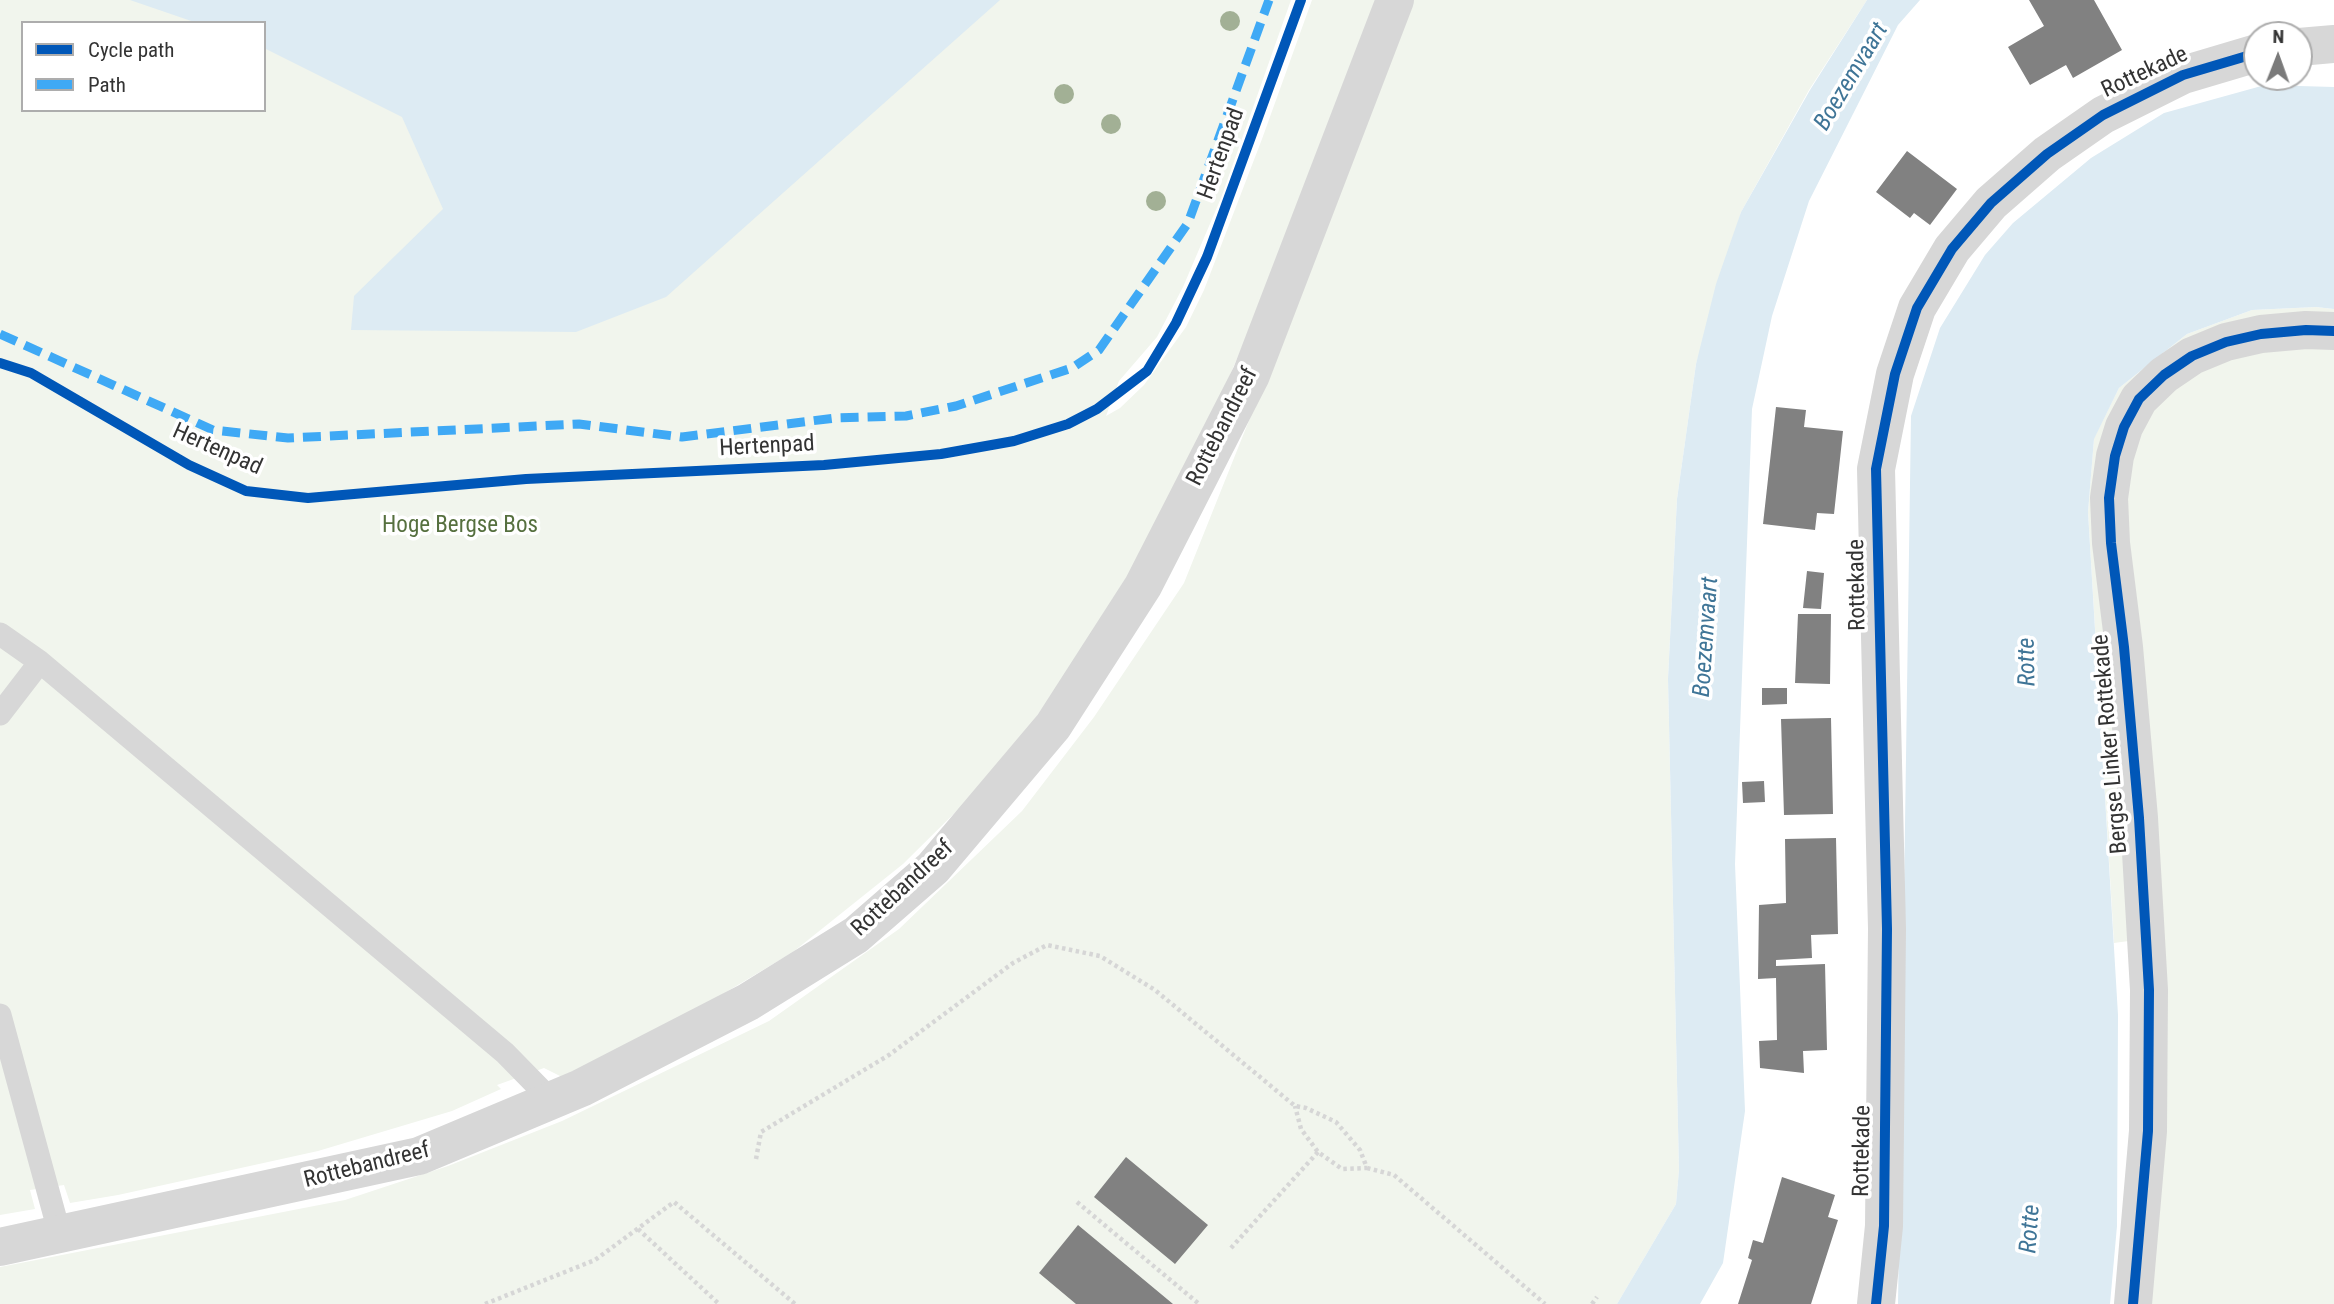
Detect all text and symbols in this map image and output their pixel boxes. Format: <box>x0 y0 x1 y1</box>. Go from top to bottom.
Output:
water label: Boezemvaart <box>1809 18 1895 136</box>
legend <box>21 21 266 112</box>
north arrow <box>2243 21 2313 91</box>
text: N <box>2272 25 2284 48</box>
text: Cycle path <box>88 38 174 62</box>
street label: Rottekade <box>2098 41 2192 105</box>
text: Path <box>88 73 126 97</box>
street label: Hertenpad <box>1193 105 1251 203</box>
street label: Rottebandreef <box>1181 363 1265 491</box>
street label: Hertenpad <box>168 418 266 482</box>
street label: Hertenpad <box>719 431 815 463</box>
park label: Hoge Bergse Bos <box>382 512 538 540</box>
street label: Rottekade <box>1843 539 1873 631</box>
water label: Boezemvaart <box>1688 576 1726 698</box>
street label: Bergse Linker Rottekade <box>2088 633 2134 855</box>
water label: Rotte <box>2013 637 2043 687</box>
street label: Rottebandreef <box>847 835 959 943</box>
street label: Rottekade <box>1848 1105 1878 1197</box>
street label: Rottebandreef <box>301 1137 433 1195</box>
water label: Rotte <box>2015 1204 2047 1254</box>

